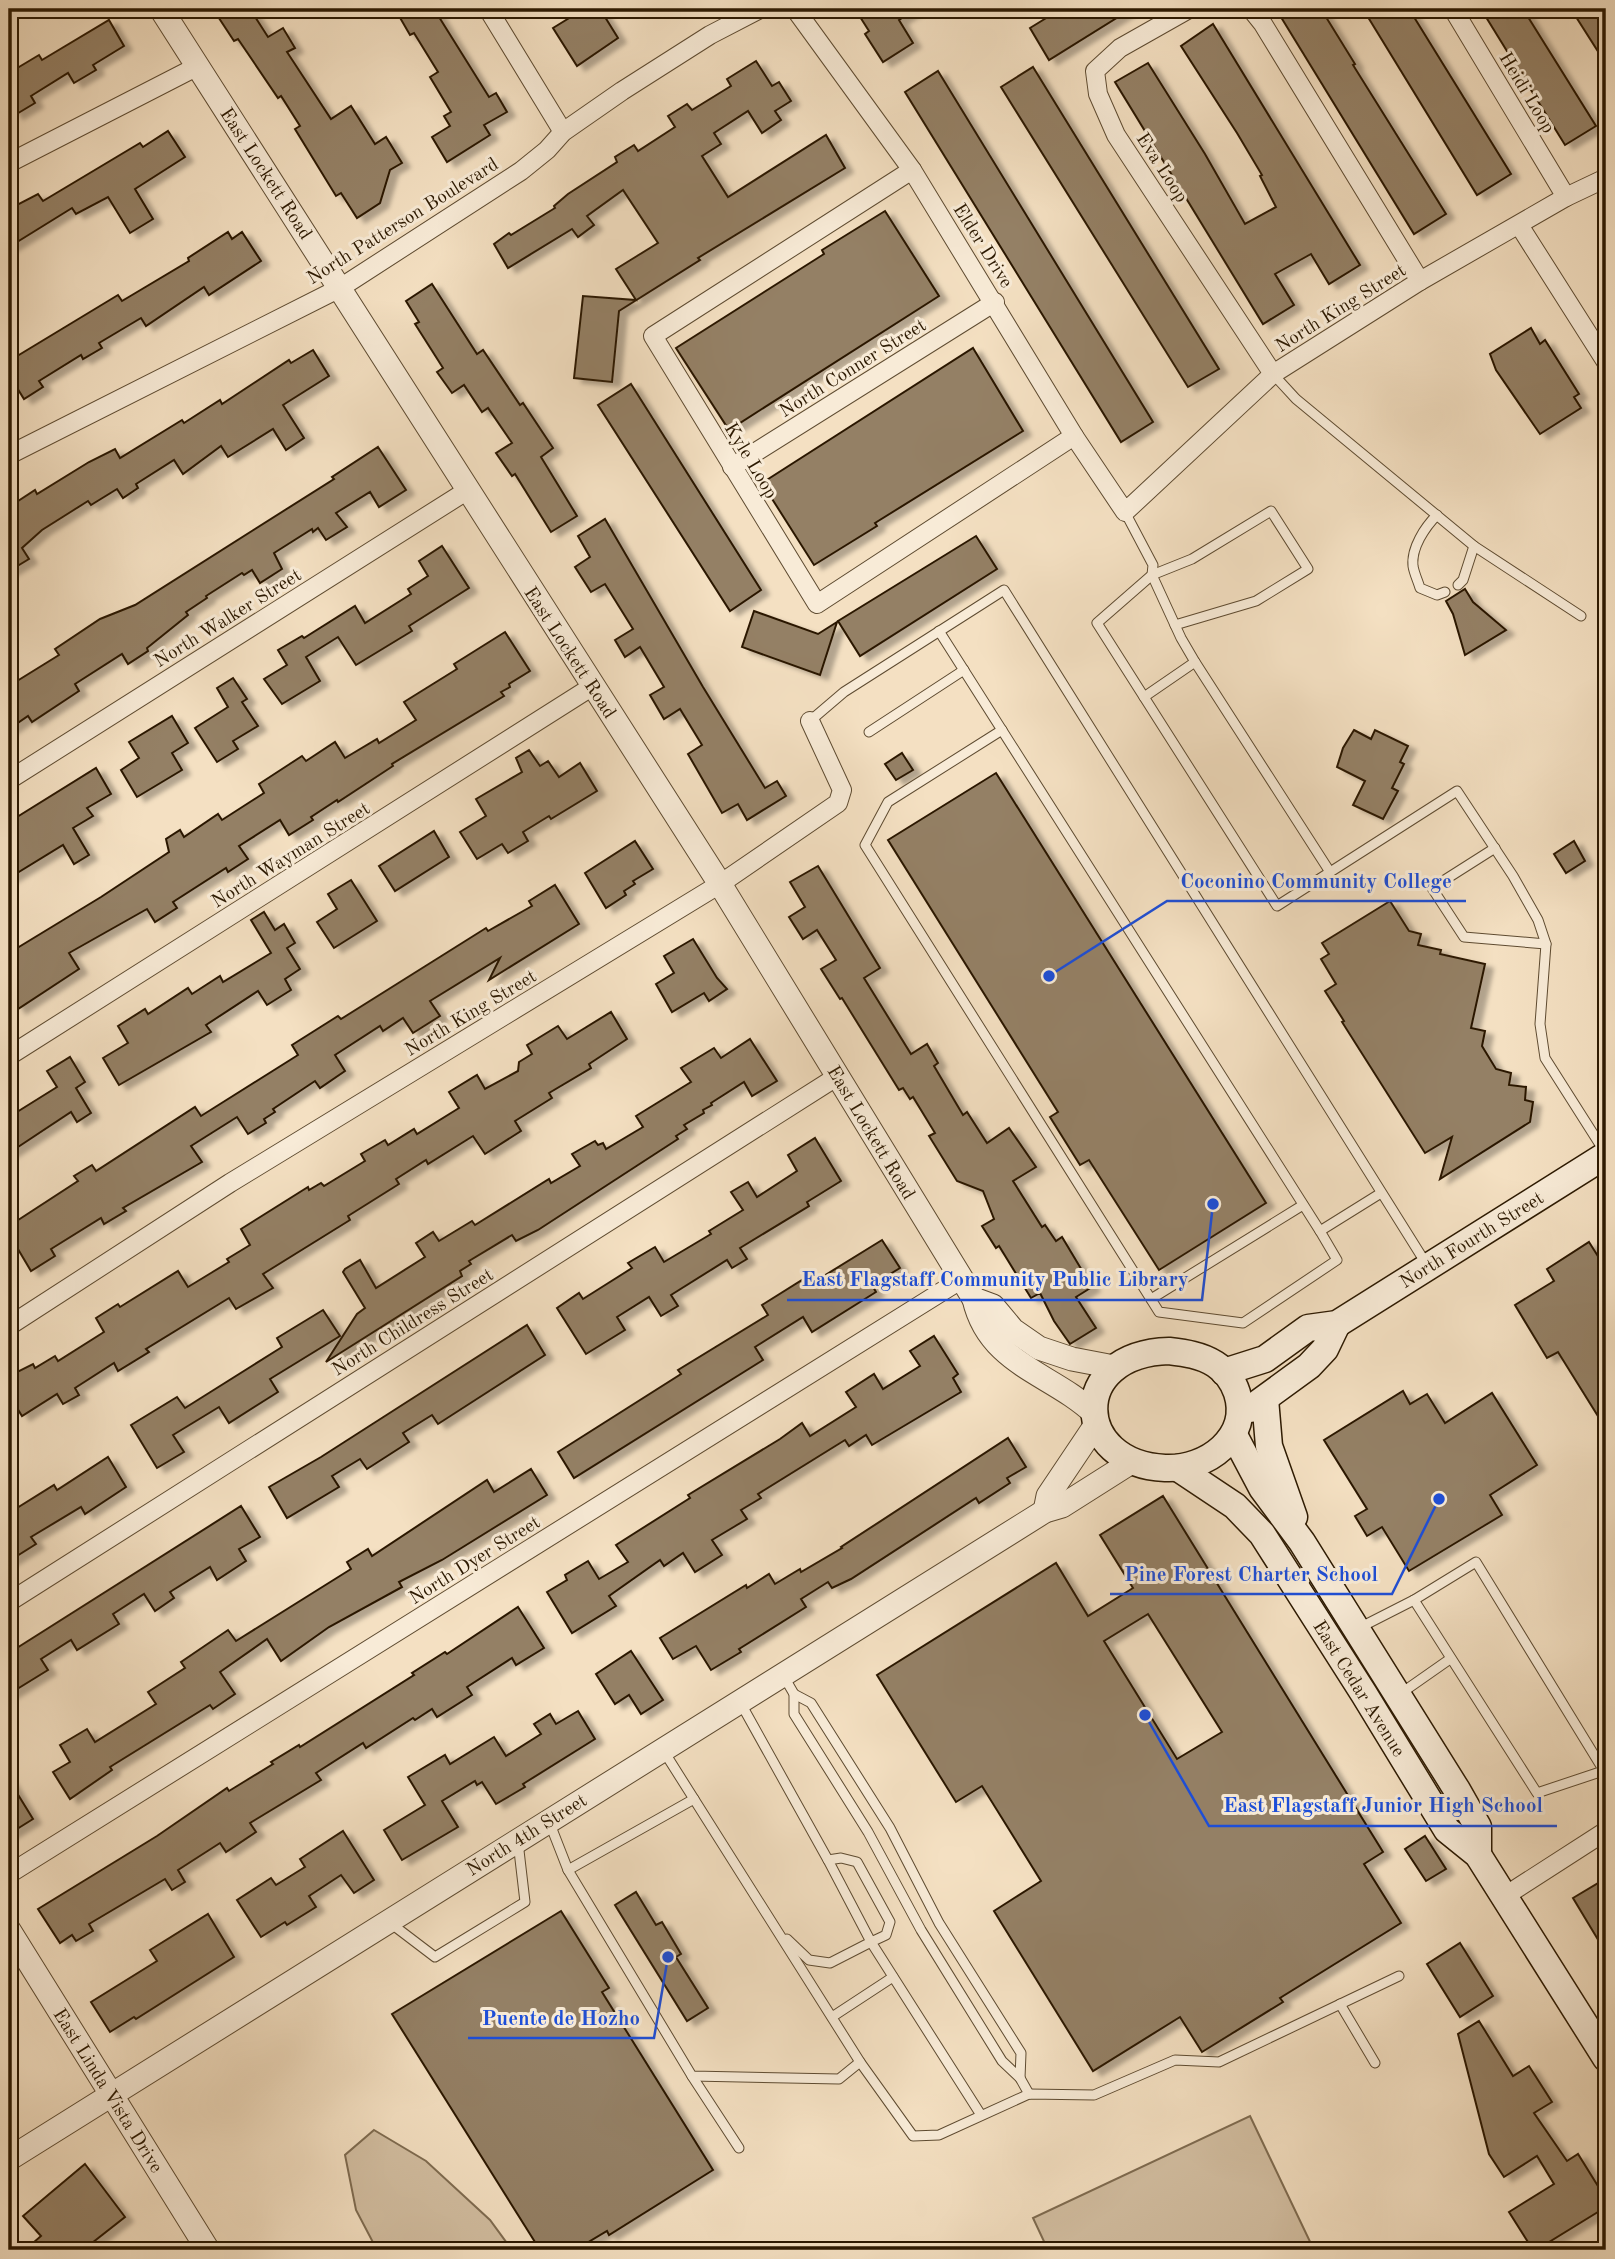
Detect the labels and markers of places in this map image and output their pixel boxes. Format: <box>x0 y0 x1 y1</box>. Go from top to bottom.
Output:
callout: Coconino Community College <box>1167 859 1466 901</box>
callout: East Flagstaff Community Public Library <box>787 1258 1202 1300</box>
callout: Pine Forest Charter School <box>1110 1552 1392 1594</box>
callout: East Flagstaff Junior High School <box>1209 1784 1557 1826</box>
callout: Puente de Hozho <box>468 1996 654 2038</box>

